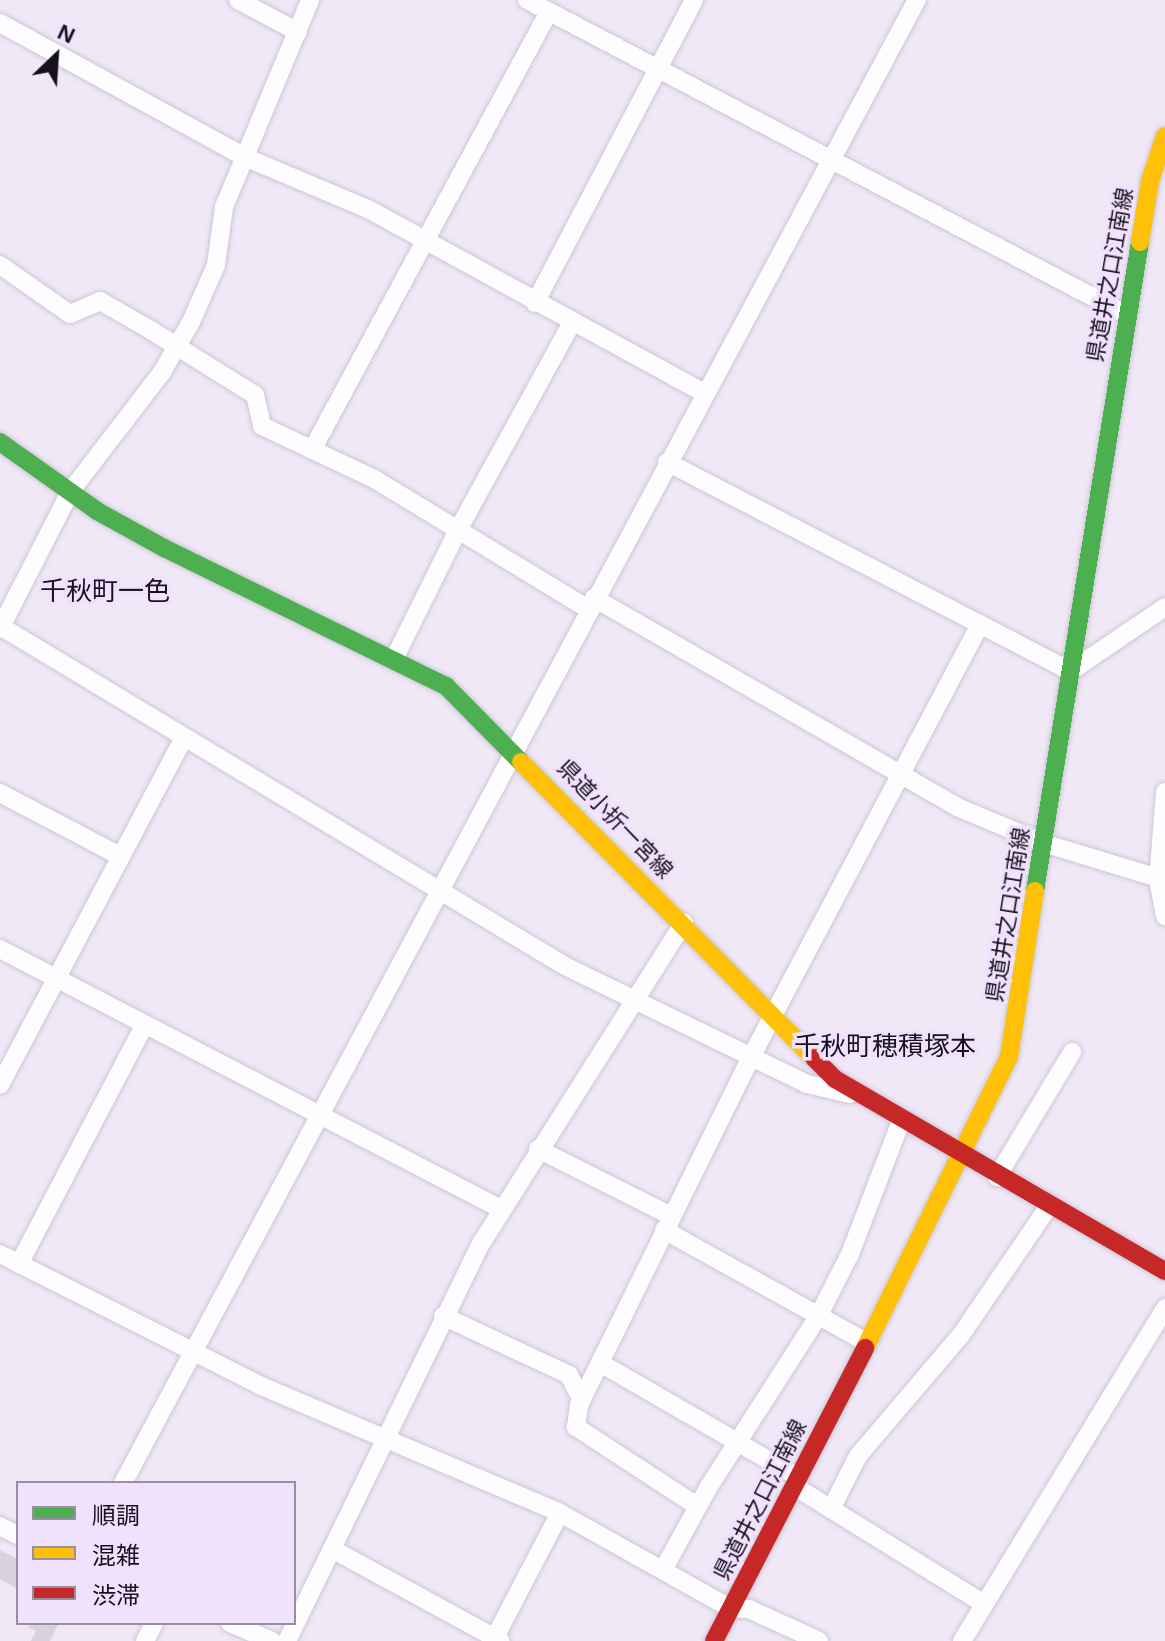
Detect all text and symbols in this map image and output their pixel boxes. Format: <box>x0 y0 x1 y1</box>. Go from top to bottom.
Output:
north arrow <box>16 16 96 96</box>
text: N <box>54 19 79 48</box>
street label: 県道井之口江南線 <box>1082 186 1138 364</box>
district label: 千秋町一色 <box>40 576 170 608</box>
street label: 県道小折一宮線 <box>552 754 678 884</box>
street label: 県道井之口江南線 <box>981 826 1035 1004</box>
district label: 千秋町穂積塚本 <box>794 1031 976 1063</box>
street label: 県道井之口江南線 <box>708 1416 812 1584</box>
legend <box>16 1481 296 1625</box>
text: 順調 <box>92 1502 140 1529</box>
text: 混雑 <box>92 1542 140 1569</box>
text: 渋滞 <box>92 1582 140 1609</box>

